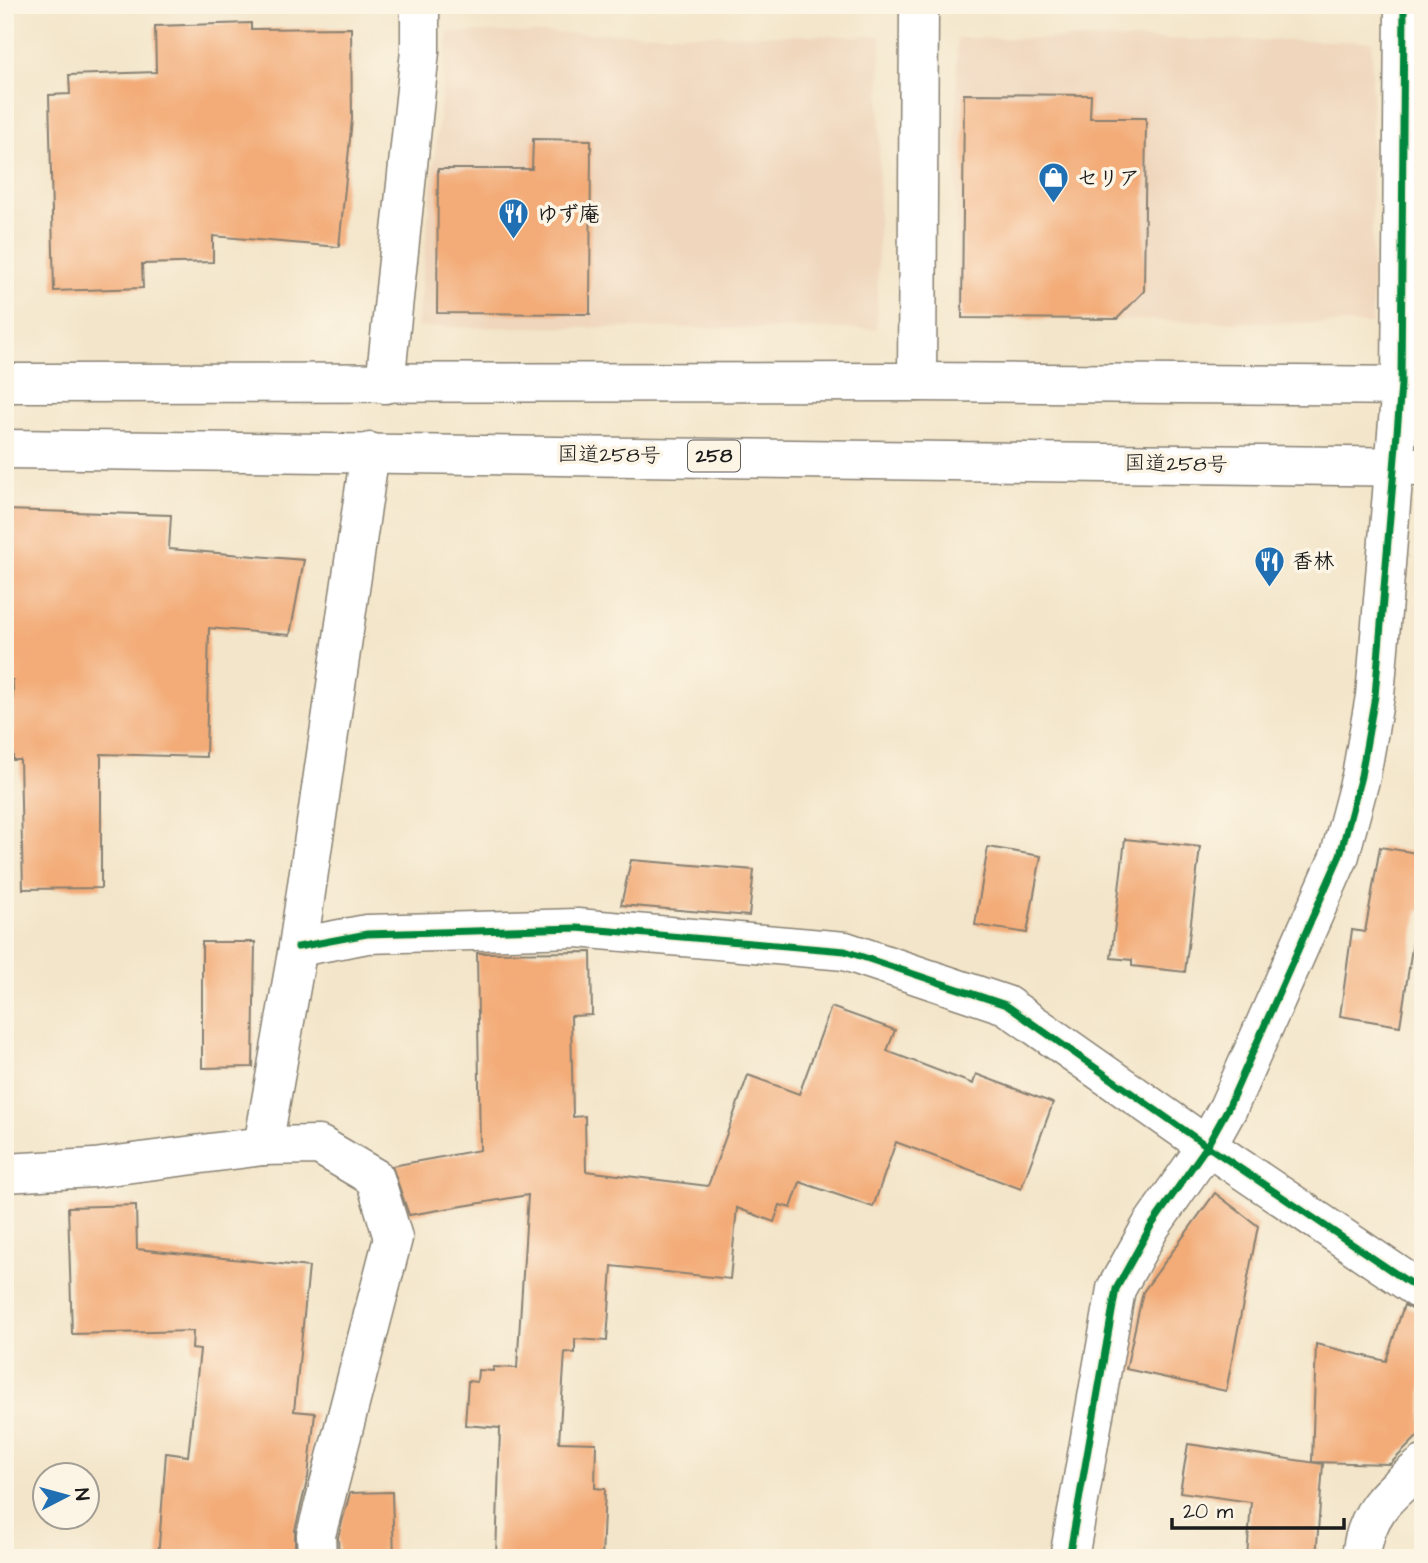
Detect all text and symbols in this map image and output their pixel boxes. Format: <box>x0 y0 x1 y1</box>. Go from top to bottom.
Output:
shop icon: セリア <box>1037 161 1071 205</box>
place label: セリア <box>1077 164 1140 193</box>
restaurant icon: ゆず庵 <box>497 197 531 241</box>
place label: ゆず庵 <box>537 200 600 229</box>
street label: 国道258号 <box>557 440 661 470</box>
road number: 258 <box>688 440 740 471</box>
street label: 国道258号 <box>1124 449 1228 479</box>
restaurant icon: 香林 <box>1252 544 1286 588</box>
place label: 香林 <box>1292 547 1334 576</box>
north arrow <box>32 1462 102 1532</box>
scale bar <box>1172 1486 1344 1530</box>
text: N <box>67 1487 95 1502</box>
text: 20 m <box>1183 1497 1234 1526</box>

